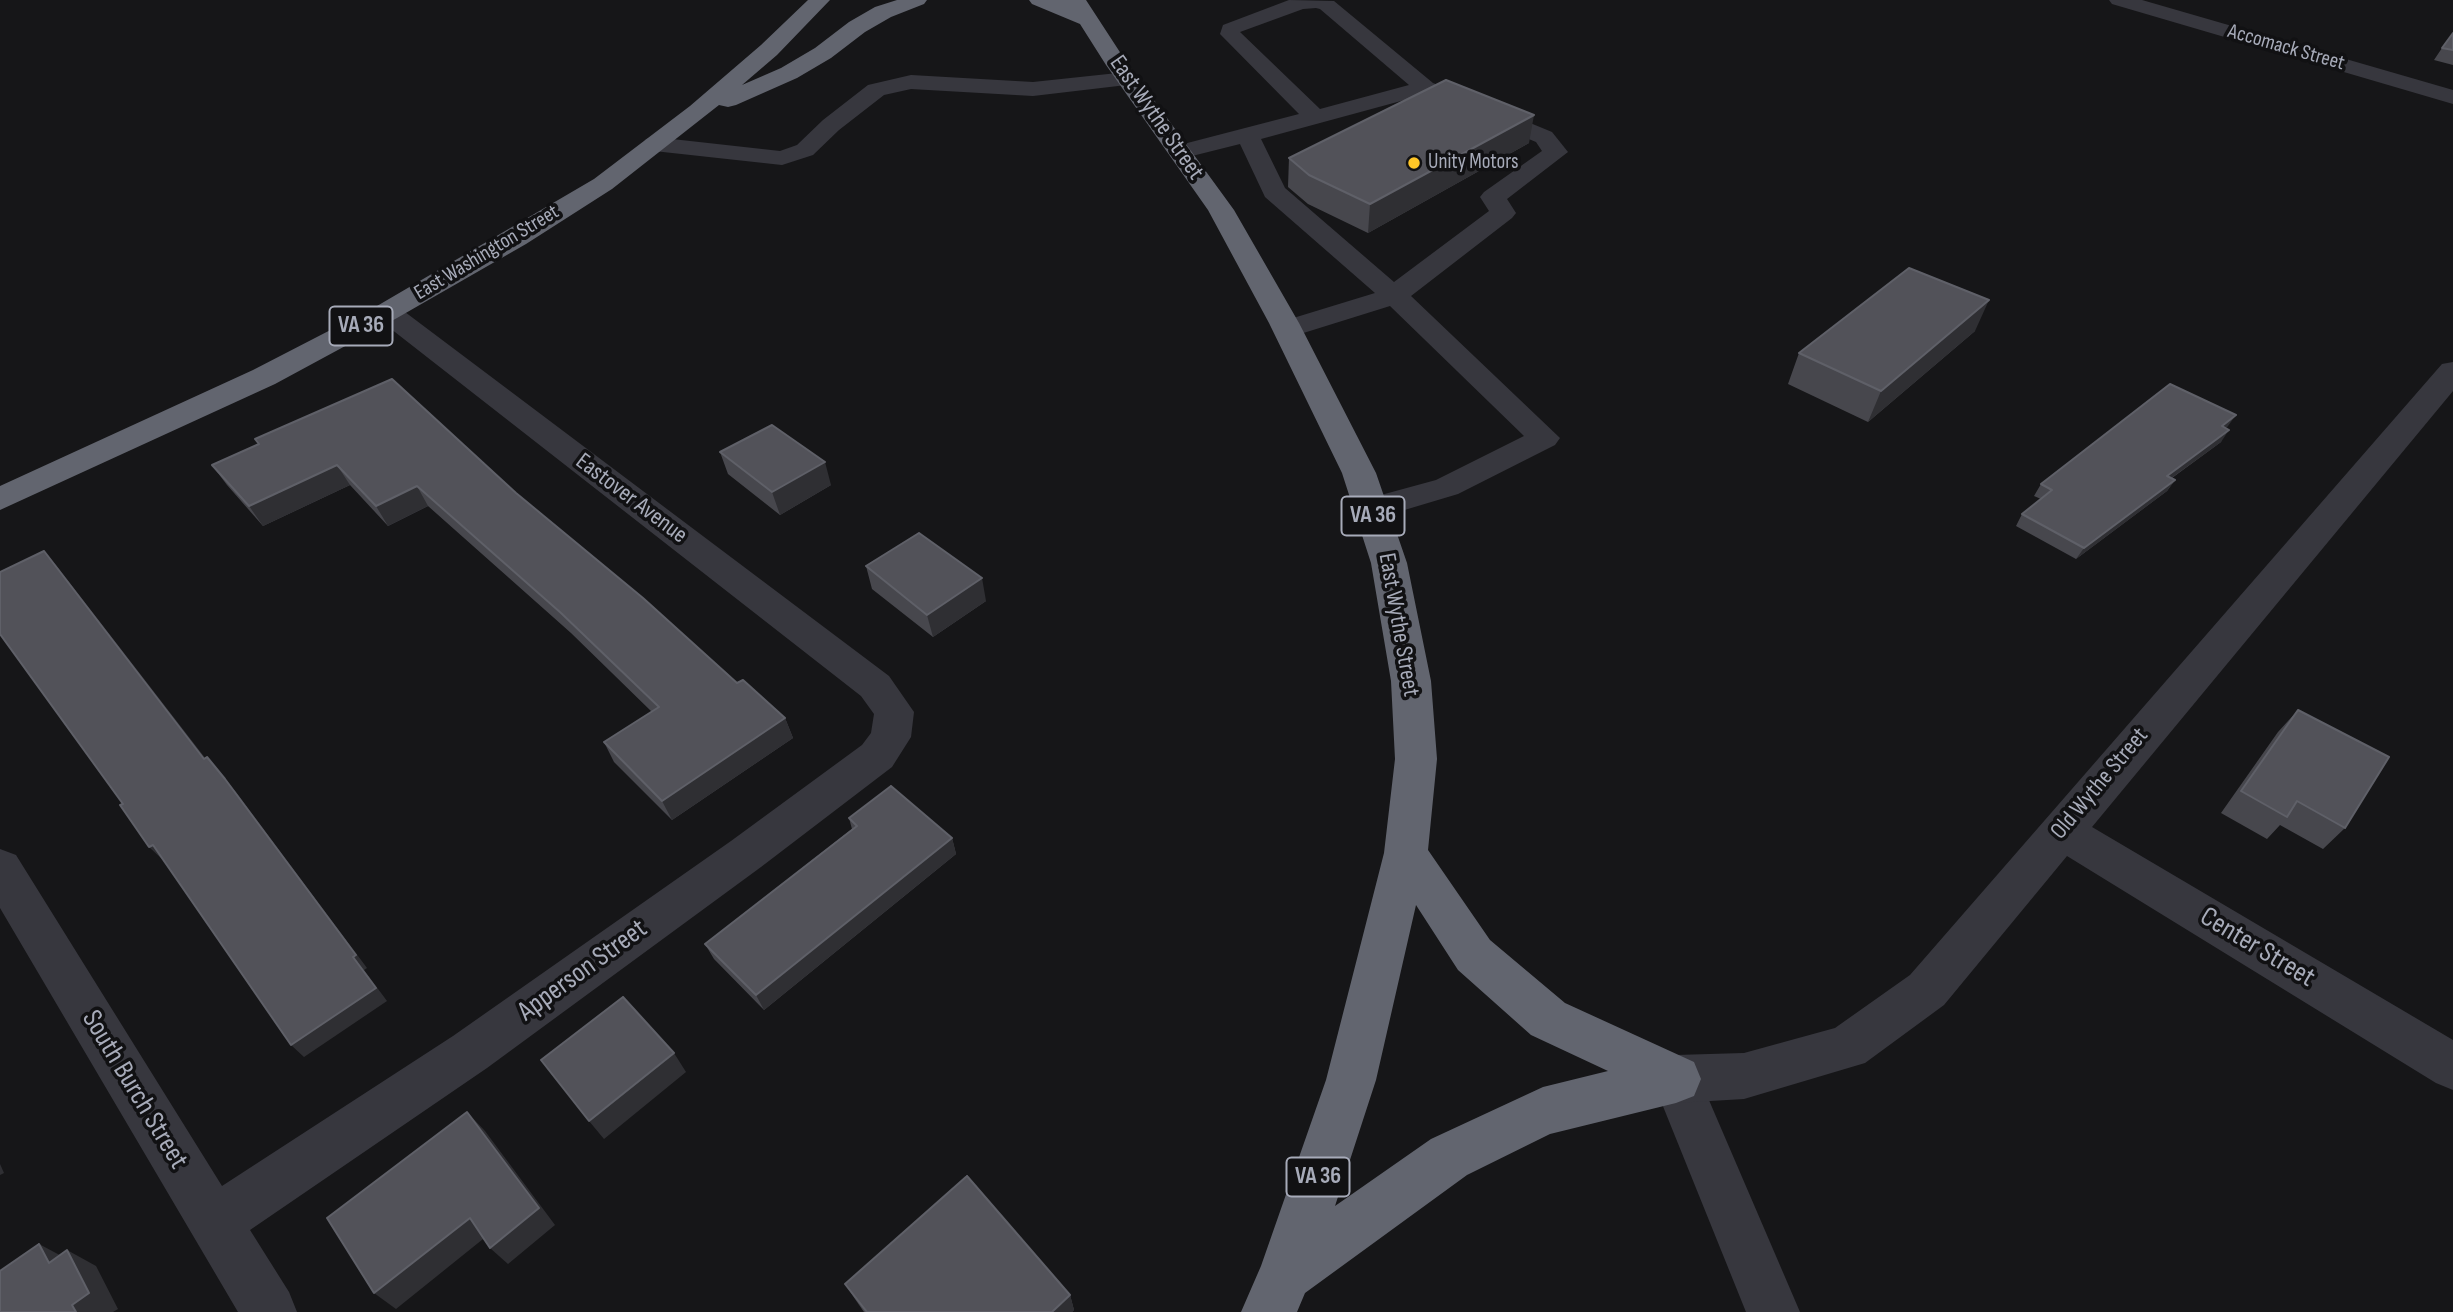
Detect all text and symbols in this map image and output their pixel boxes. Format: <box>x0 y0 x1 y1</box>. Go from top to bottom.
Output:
street label: Accomack Street <box>2225 19 2347 77</box>
street label: East Wythe Street <box>1103 50 1209 186</box>
place label: Unity Motors <box>1428 150 1519 176</box>
marker: Unity Motors <box>1406 155 1422 171</box>
street label: East Washington Street <box>410 200 564 306</box>
road number: VA 36 <box>330 306 392 346</box>
street label: Eastover Avenue <box>569 448 693 550</box>
road number: VA 36 <box>1342 496 1404 536</box>
street label: East Wythe Street <box>1371 551 1425 699</box>
street label: Old Wythe Street <box>2045 722 2155 846</box>
street label: Center Street <box>2194 901 2320 995</box>
street label: Apperson Street <box>512 913 654 1029</box>
street label: South Burch Street <box>74 1005 194 1175</box>
road number: VA 36 <box>1286 1158 1350 1196</box>

